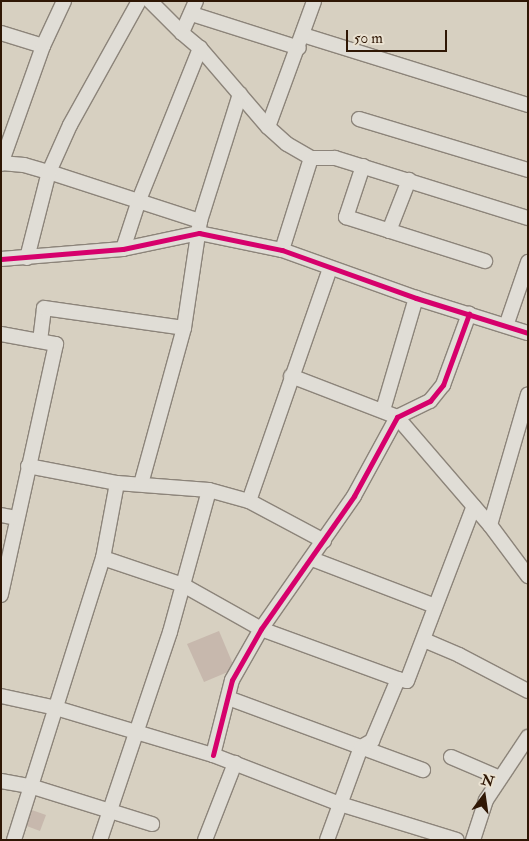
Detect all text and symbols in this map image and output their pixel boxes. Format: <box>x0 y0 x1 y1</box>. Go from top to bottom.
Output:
scale bar <box>349 20 450 52</box>
text: 50 m <box>354 29 383 48</box>
north arrow <box>459 771 509 821</box>
text: N <box>480 771 496 791</box>

